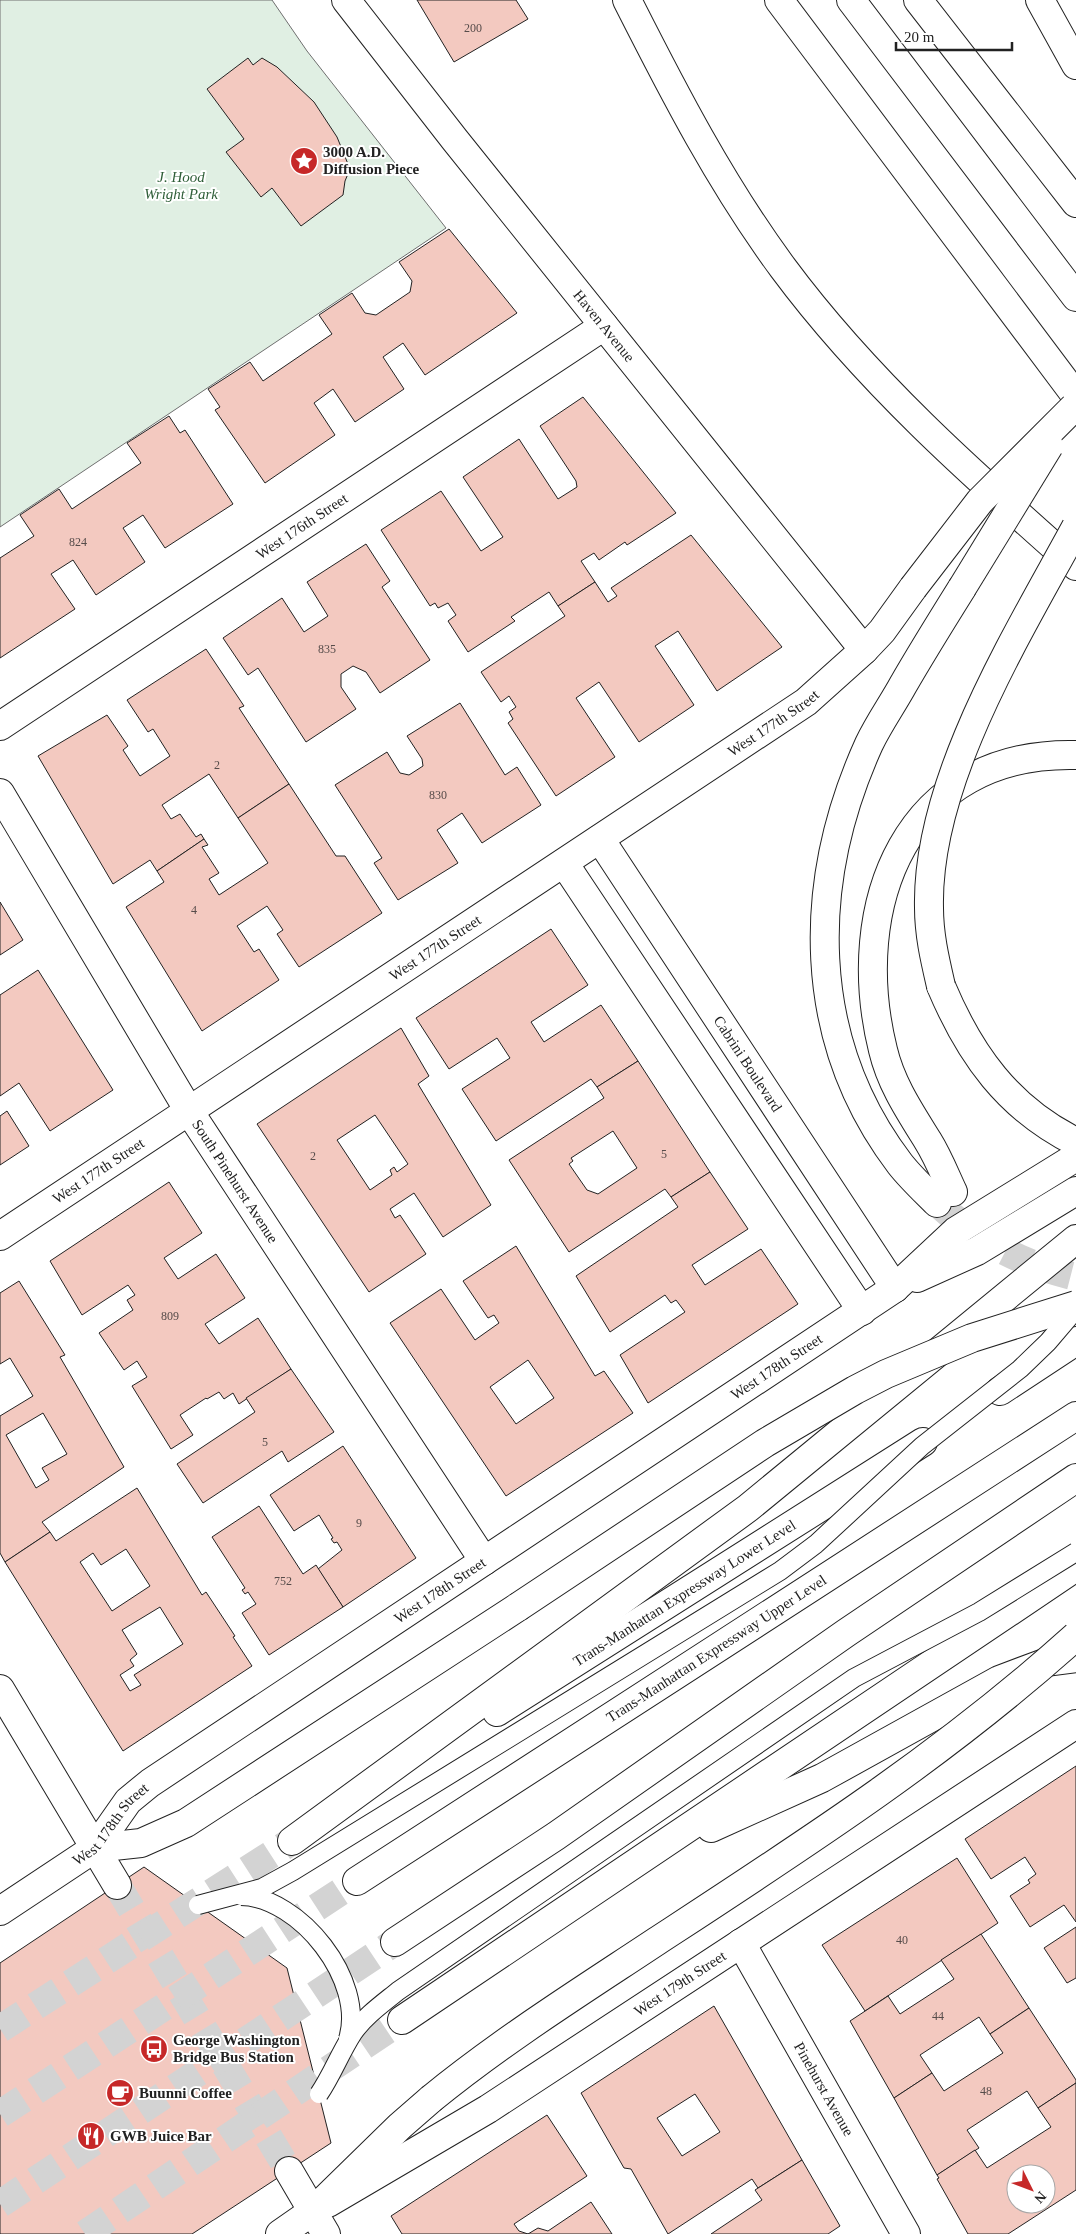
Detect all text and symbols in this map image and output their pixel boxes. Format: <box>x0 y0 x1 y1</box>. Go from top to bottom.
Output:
scale bar <box>896 20 1012 52</box>
house number: 200 <box>464 21 482 35</box>
text: 20 m <box>904 29 935 45</box>
place label: 3000 A.D. Diffusion Piece <box>323 144 420 177</box>
place icon: 3000 A.D. Diffusion Piece <box>289 146 319 176</box>
park label: J. Hood Wright Park <box>144 169 218 202</box>
street label: Haven Avenue <box>570 287 638 365</box>
street label: West 176th Street <box>253 490 351 562</box>
house number: 824 <box>69 535 87 549</box>
house number: 835 <box>318 642 336 656</box>
street label: West 177th Street <box>725 686 823 759</box>
house number: 2 <box>214 758 220 772</box>
house number: 830 <box>429 788 447 802</box>
house number: 4 <box>191 903 197 917</box>
street label: West 177th Street <box>386 911 485 984</box>
street label: Cabrini Boulevard <box>710 1013 785 1115</box>
street label: South Pinehurst Avenue <box>189 1117 281 1246</box>
street label: West 177th Street <box>50 1134 148 1207</box>
house number: 5 <box>661 1147 667 1161</box>
house number: 2 <box>310 1149 316 1163</box>
house number: 809 <box>161 1309 179 1323</box>
street label: West 178th Street <box>728 1330 826 1403</box>
house number: 5 <box>262 1435 268 1449</box>
house number: 9 <box>356 1516 362 1530</box>
street label: Trans-Manhattan Expressway Lower Level <box>570 1517 799 1670</box>
street label: West 178th Street <box>391 1554 489 1626</box>
street label: Trans-Manhattan Expressway Upper Level <box>604 1572 829 1725</box>
house number: 752 <box>274 1574 292 1588</box>
street label: West 178th Street <box>70 1779 152 1869</box>
house number: 40 <box>896 1933 908 1947</box>
street label: West 179th Street <box>631 1947 730 2019</box>
house number: 44 <box>932 2009 944 2023</box>
place label: George Washington Bridge Bus Station <box>173 2032 300 2065</box>
bus stop icon: George Washington Bridge Bus Station <box>139 2034 169 2064</box>
street label: Pinehurst Avenue <box>791 2039 857 2139</box>
cafe icon: Buunni Coffee <box>105 2078 135 2108</box>
house number: 48 <box>980 2084 992 2098</box>
place label: Buunni Coffee <box>139 2085 232 2101</box>
restaurant icon: GWB Juice Bar <box>76 2121 106 2151</box>
place label: GWB Juice Bar <box>110 2128 212 2144</box>
north arrow <box>1006 2164 1056 2214</box>
text: N <box>1031 2189 1049 2206</box>

